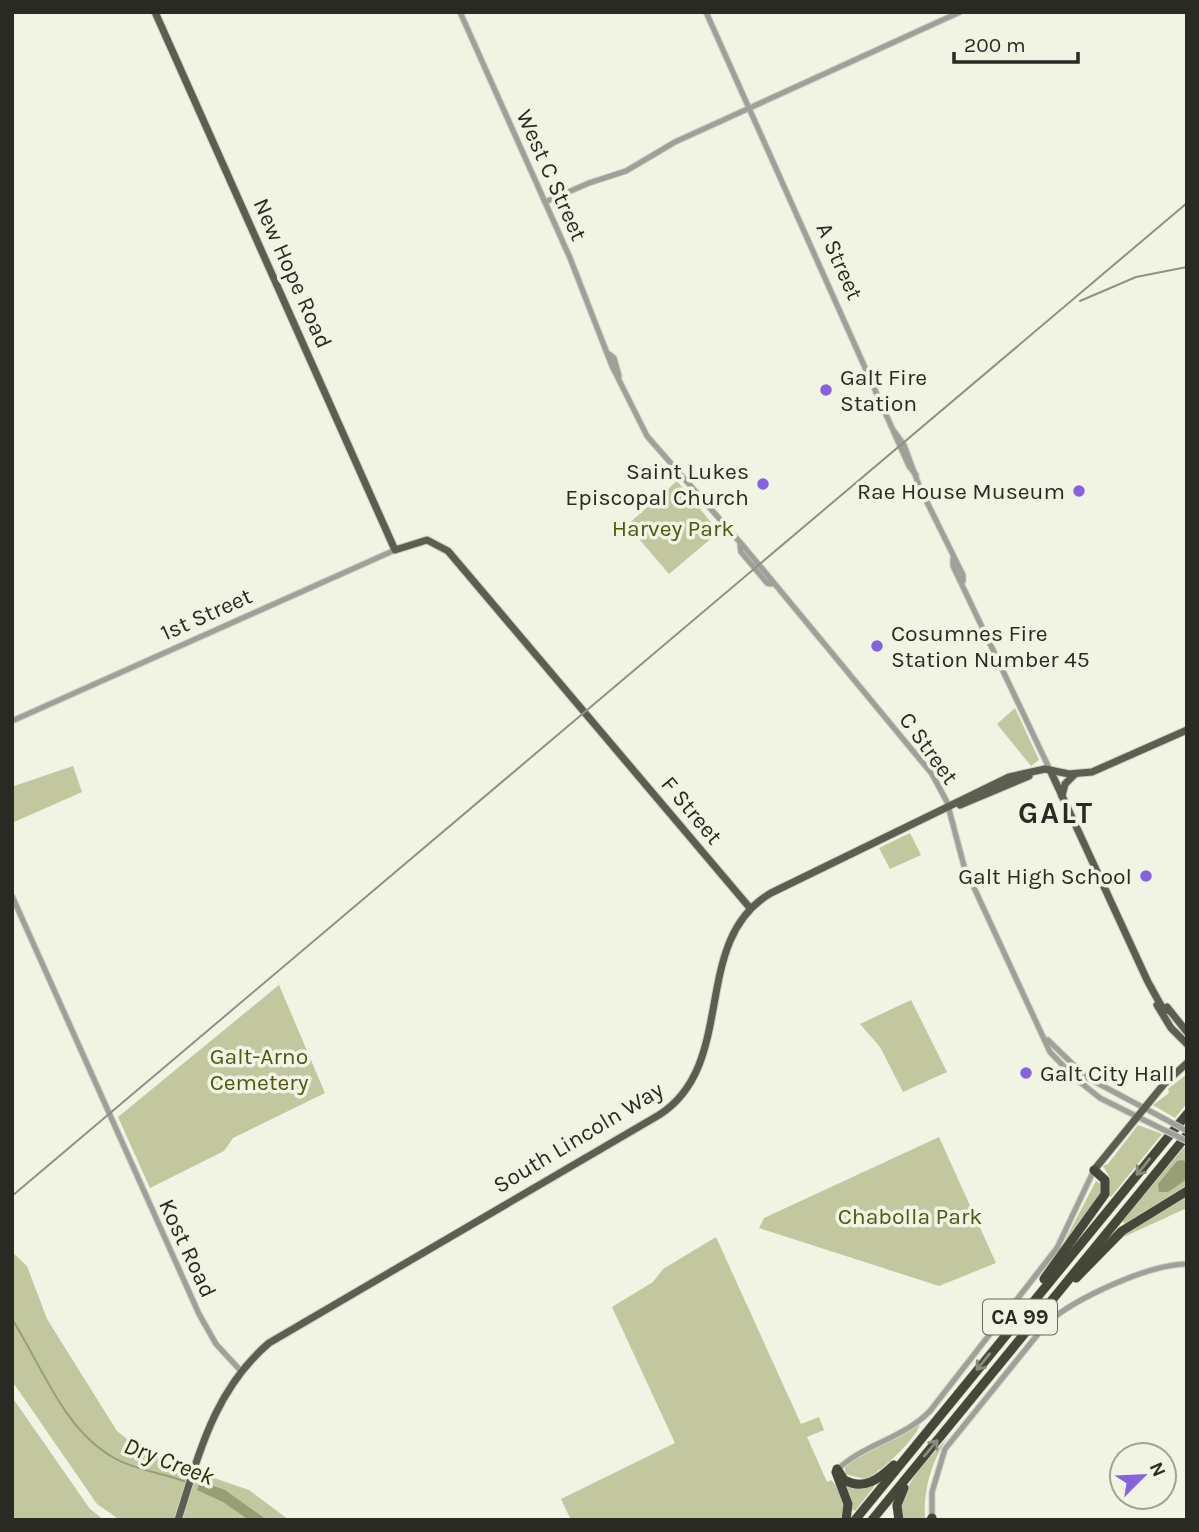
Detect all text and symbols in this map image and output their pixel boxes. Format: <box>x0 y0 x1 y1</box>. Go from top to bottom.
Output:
scale bar <box>954 21 1078 65</box>
text: 200 m <box>964 33 1026 57</box>
street label: West C Street <box>511 106 593 245</box>
street label: New Hope Road <box>247 194 338 352</box>
street label: A Street <box>811 218 869 304</box>
place label: Galt Fire Station <box>840 364 927 417</box>
marker: Galt Fire Station <box>818 382 834 398</box>
place label: Saint Lukes Episcopal Church <box>565 458 749 511</box>
marker: Saint Lukes Episcopal Church <box>755 476 771 492</box>
place label: Rae House Museum <box>857 478 1065 505</box>
marker: Rae House Museum <box>1071 483 1087 499</box>
park label: Harvey Park <box>612 515 734 542</box>
street label: 1st Street <box>156 582 256 647</box>
place label: Cosumnes Fire Station Number 45 <box>891 620 1090 673</box>
marker: Cosumnes Fire Station Number 45 <box>869 638 885 654</box>
street label: C Street <box>893 707 964 790</box>
street label: F Street <box>655 771 728 850</box>
district label: GALT <box>1018 795 1094 831</box>
place label: Galt High School <box>958 863 1132 890</box>
marker: Galt High School <box>1138 868 1154 884</box>
park label: Galt-Arno Cemetery <box>210 1043 309 1096</box>
place label: Galt City Hall <box>1040 1060 1175 1087</box>
marker: Galt City Hall <box>1018 1065 1034 1081</box>
street label: South Lincoln Way <box>488 1076 668 1199</box>
one-way arrow <box>1136 1158 1151 1176</box>
street label: Kost Road <box>153 1195 222 1302</box>
park label: Chabolla Park <box>838 1203 982 1230</box>
road number: CA 99 <box>983 1300 1057 1334</box>
one-way arrow <box>976 1352 991 1370</box>
water label: Dry Creek <box>120 1431 219 1491</box>
one-way arrow <box>923 1440 939 1458</box>
north arrow <box>1108 1441 1178 1511</box>
text: N <box>1145 1459 1170 1480</box>

